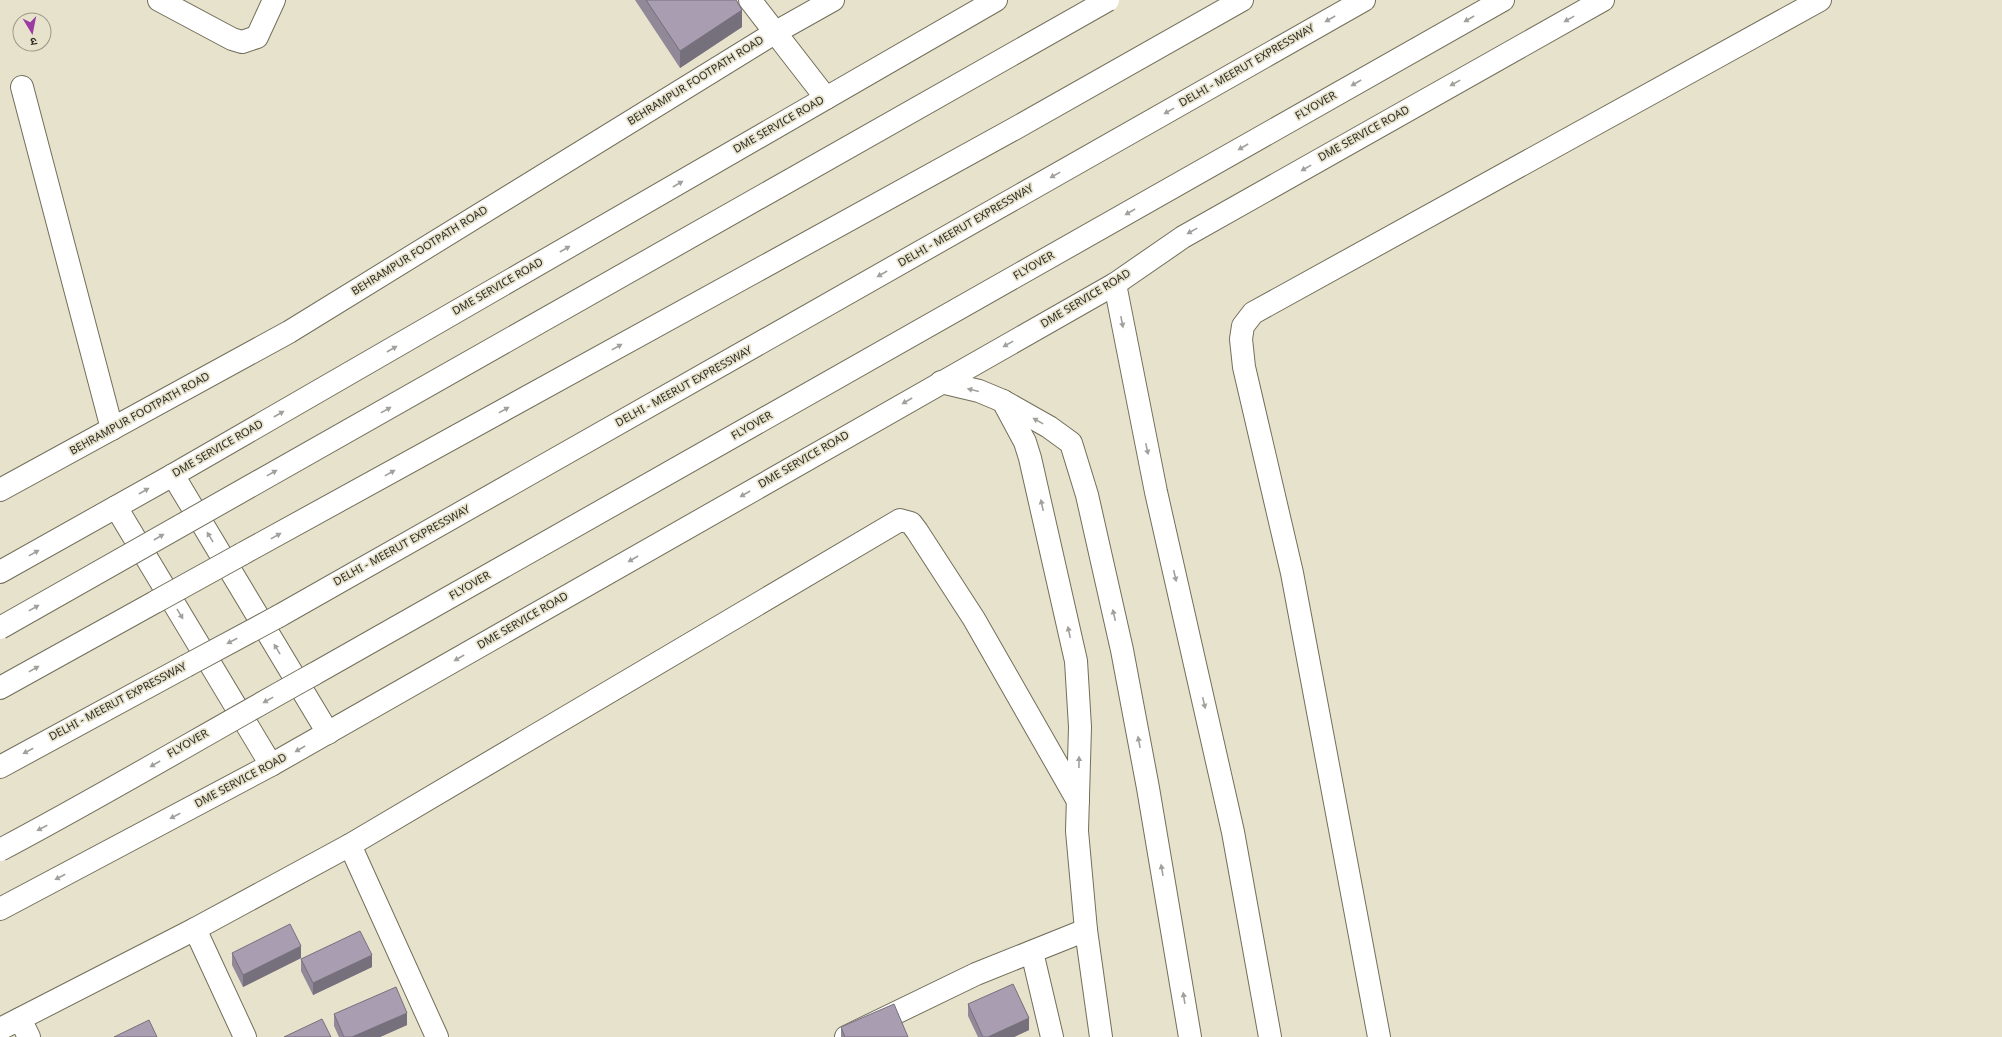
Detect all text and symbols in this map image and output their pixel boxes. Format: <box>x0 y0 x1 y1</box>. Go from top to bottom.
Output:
north arrow <box>12 12 52 52</box>
one-way arrow <box>1324 16 1336 23</box>
one-way arrow <box>1463 16 1475 23</box>
one-way arrow <box>1563 16 1575 23</box>
street label: DELHI - MEERUT EXPRESSWAY <box>1177 21 1318 111</box>
text: उ <box>29 33 38 48</box>
street label: BEHRAMPUR FOOTPATH ROAD <box>625 33 767 129</box>
one-way arrow <box>1350 80 1362 87</box>
one-way arrow <box>1449 80 1461 86</box>
street label: FLYOVER <box>1293 89 1339 123</box>
street label: DME SERVICE ROAD <box>731 93 827 157</box>
street label: DME SERVICE ROAD <box>1316 103 1412 165</box>
one-way arrow <box>1163 107 1174 114</box>
one-way arrow <box>1237 144 1249 151</box>
one-way arrow <box>1300 164 1311 171</box>
one-way arrow <box>1049 171 1061 178</box>
one-way arrow <box>672 180 683 187</box>
street label: DELHI - MEERUT EXPRESSWAY <box>896 181 1037 271</box>
street label: BEHRAMPUR FOOTPATH ROAD <box>349 203 491 299</box>
one-way arrow <box>1124 208 1136 215</box>
one-way arrow <box>1186 228 1198 235</box>
one-way arrow <box>559 245 571 252</box>
street label: FLYOVER <box>1011 249 1057 283</box>
street label: DME SERVICE ROAD <box>450 255 546 319</box>
street label: DME SERVICE ROAD <box>1038 267 1134 331</box>
one-way arrow <box>876 271 888 278</box>
one-way arrow <box>1119 316 1125 328</box>
one-way arrow <box>1003 341 1014 348</box>
one-way arrow <box>611 343 623 350</box>
street label: DELHI - MEERUT EXPRESSWAY <box>613 343 755 430</box>
one-way arrow <box>386 345 398 352</box>
street label: BEHRAMPUR FOOTPATH ROAD <box>67 370 213 458</box>
one-way arrow <box>966 386 979 392</box>
one-way arrow <box>901 398 913 405</box>
one-way arrow <box>380 406 392 413</box>
one-way arrow <box>498 406 509 413</box>
street label: FLYOVER <box>729 409 775 443</box>
one-way arrow <box>273 410 285 417</box>
street label: DME SERVICE ROAD <box>170 417 266 481</box>
one-way arrow <box>1032 417 1044 424</box>
street label: DME SERVICE ROAD <box>756 428 852 492</box>
one-way arrow <box>1145 443 1151 456</box>
one-way arrow <box>384 469 396 476</box>
one-way arrow <box>266 470 278 477</box>
one-way arrow <box>138 488 150 495</box>
one-way arrow <box>739 490 751 497</box>
one-way arrow <box>1038 499 1044 511</box>
street label: DELHI - MEERUT EXPRESSWAY <box>331 502 473 589</box>
one-way arrow <box>207 531 214 543</box>
one-way arrow <box>270 532 282 539</box>
one-way arrow <box>153 534 165 541</box>
one-way arrow <box>28 549 40 556</box>
one-way arrow <box>627 555 639 562</box>
street label: FLYOVER <box>447 569 493 603</box>
one-way arrow <box>1173 570 1179 583</box>
street label: DME SERVICE ROAD <box>475 589 571 653</box>
one-way arrow <box>28 605 40 612</box>
one-way arrow <box>176 609 184 619</box>
one-way arrow <box>1110 609 1116 621</box>
one-way arrow <box>1066 626 1072 638</box>
one-way arrow <box>226 638 238 644</box>
one-way arrow <box>274 643 281 655</box>
one-way arrow <box>453 654 465 661</box>
street label: DELHI - MEERUT EXPRESSWAY <box>47 659 190 744</box>
one-way arrow <box>28 665 40 672</box>
one-way arrow <box>262 696 274 703</box>
one-way arrow <box>1201 697 1207 709</box>
street label: FLYOVER <box>165 727 211 761</box>
one-way arrow <box>1136 736 1142 748</box>
one-way arrow <box>294 746 306 753</box>
one-way arrow <box>23 748 34 755</box>
street label: DME SERVICE ROAD <box>192 751 290 811</box>
one-way arrow <box>1076 755 1082 768</box>
one-way arrow <box>149 760 160 767</box>
one-way arrow <box>169 813 181 820</box>
one-way arrow <box>36 825 47 831</box>
one-way arrow <box>1159 864 1165 876</box>
one-way arrow <box>54 874 66 880</box>
one-way arrow <box>1181 992 1187 1005</box>

